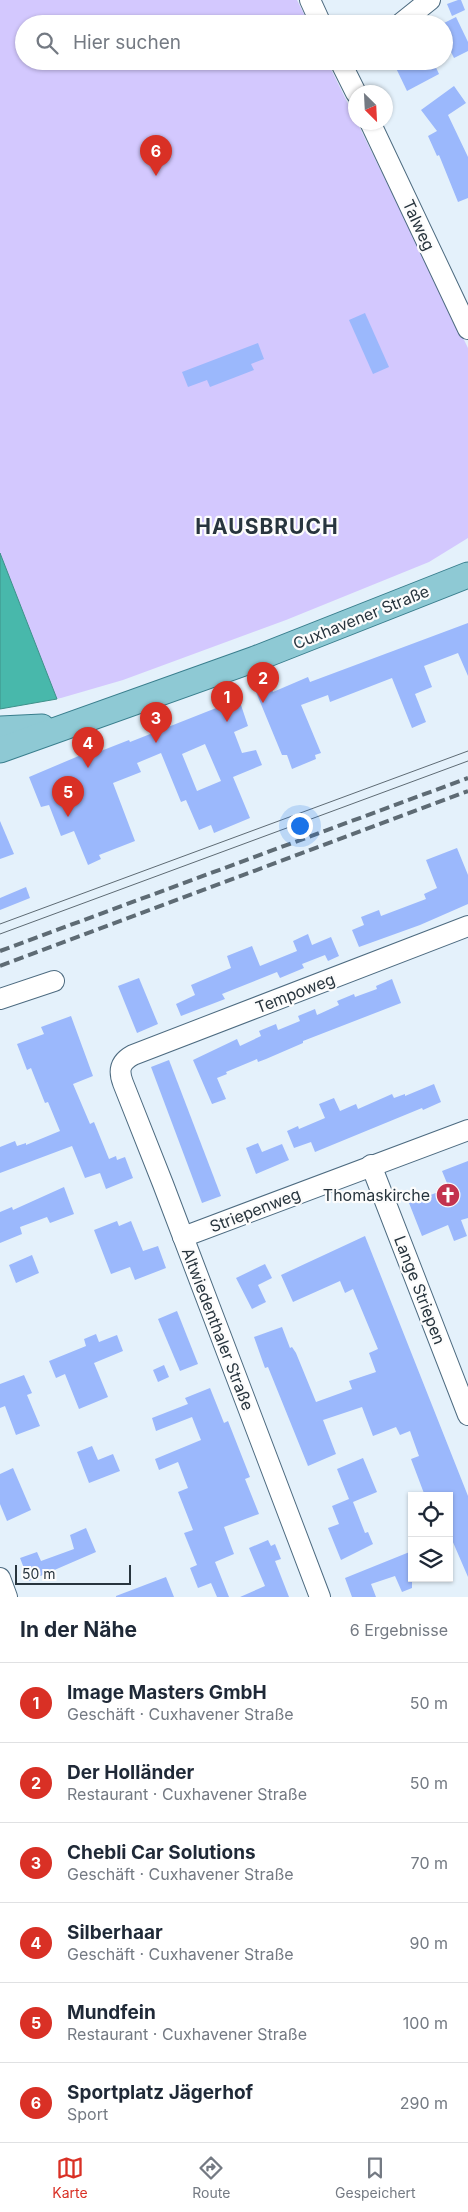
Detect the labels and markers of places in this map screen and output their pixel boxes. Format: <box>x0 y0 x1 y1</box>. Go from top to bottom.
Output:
pin: 6 <box>140 135 172 176</box>
pin: 2 <box>247 662 279 703</box>
pin: 1 <box>211 681 243 722</box>
pin: 3 <box>140 702 172 743</box>
pin: 4 <box>72 727 104 768</box>
pin: 5 <box>52 776 84 817</box>
church icon: Thomaskirche <box>435 1182 461 1208</box>
place label: Thomaskirche <box>323 1185 430 1205</box>

